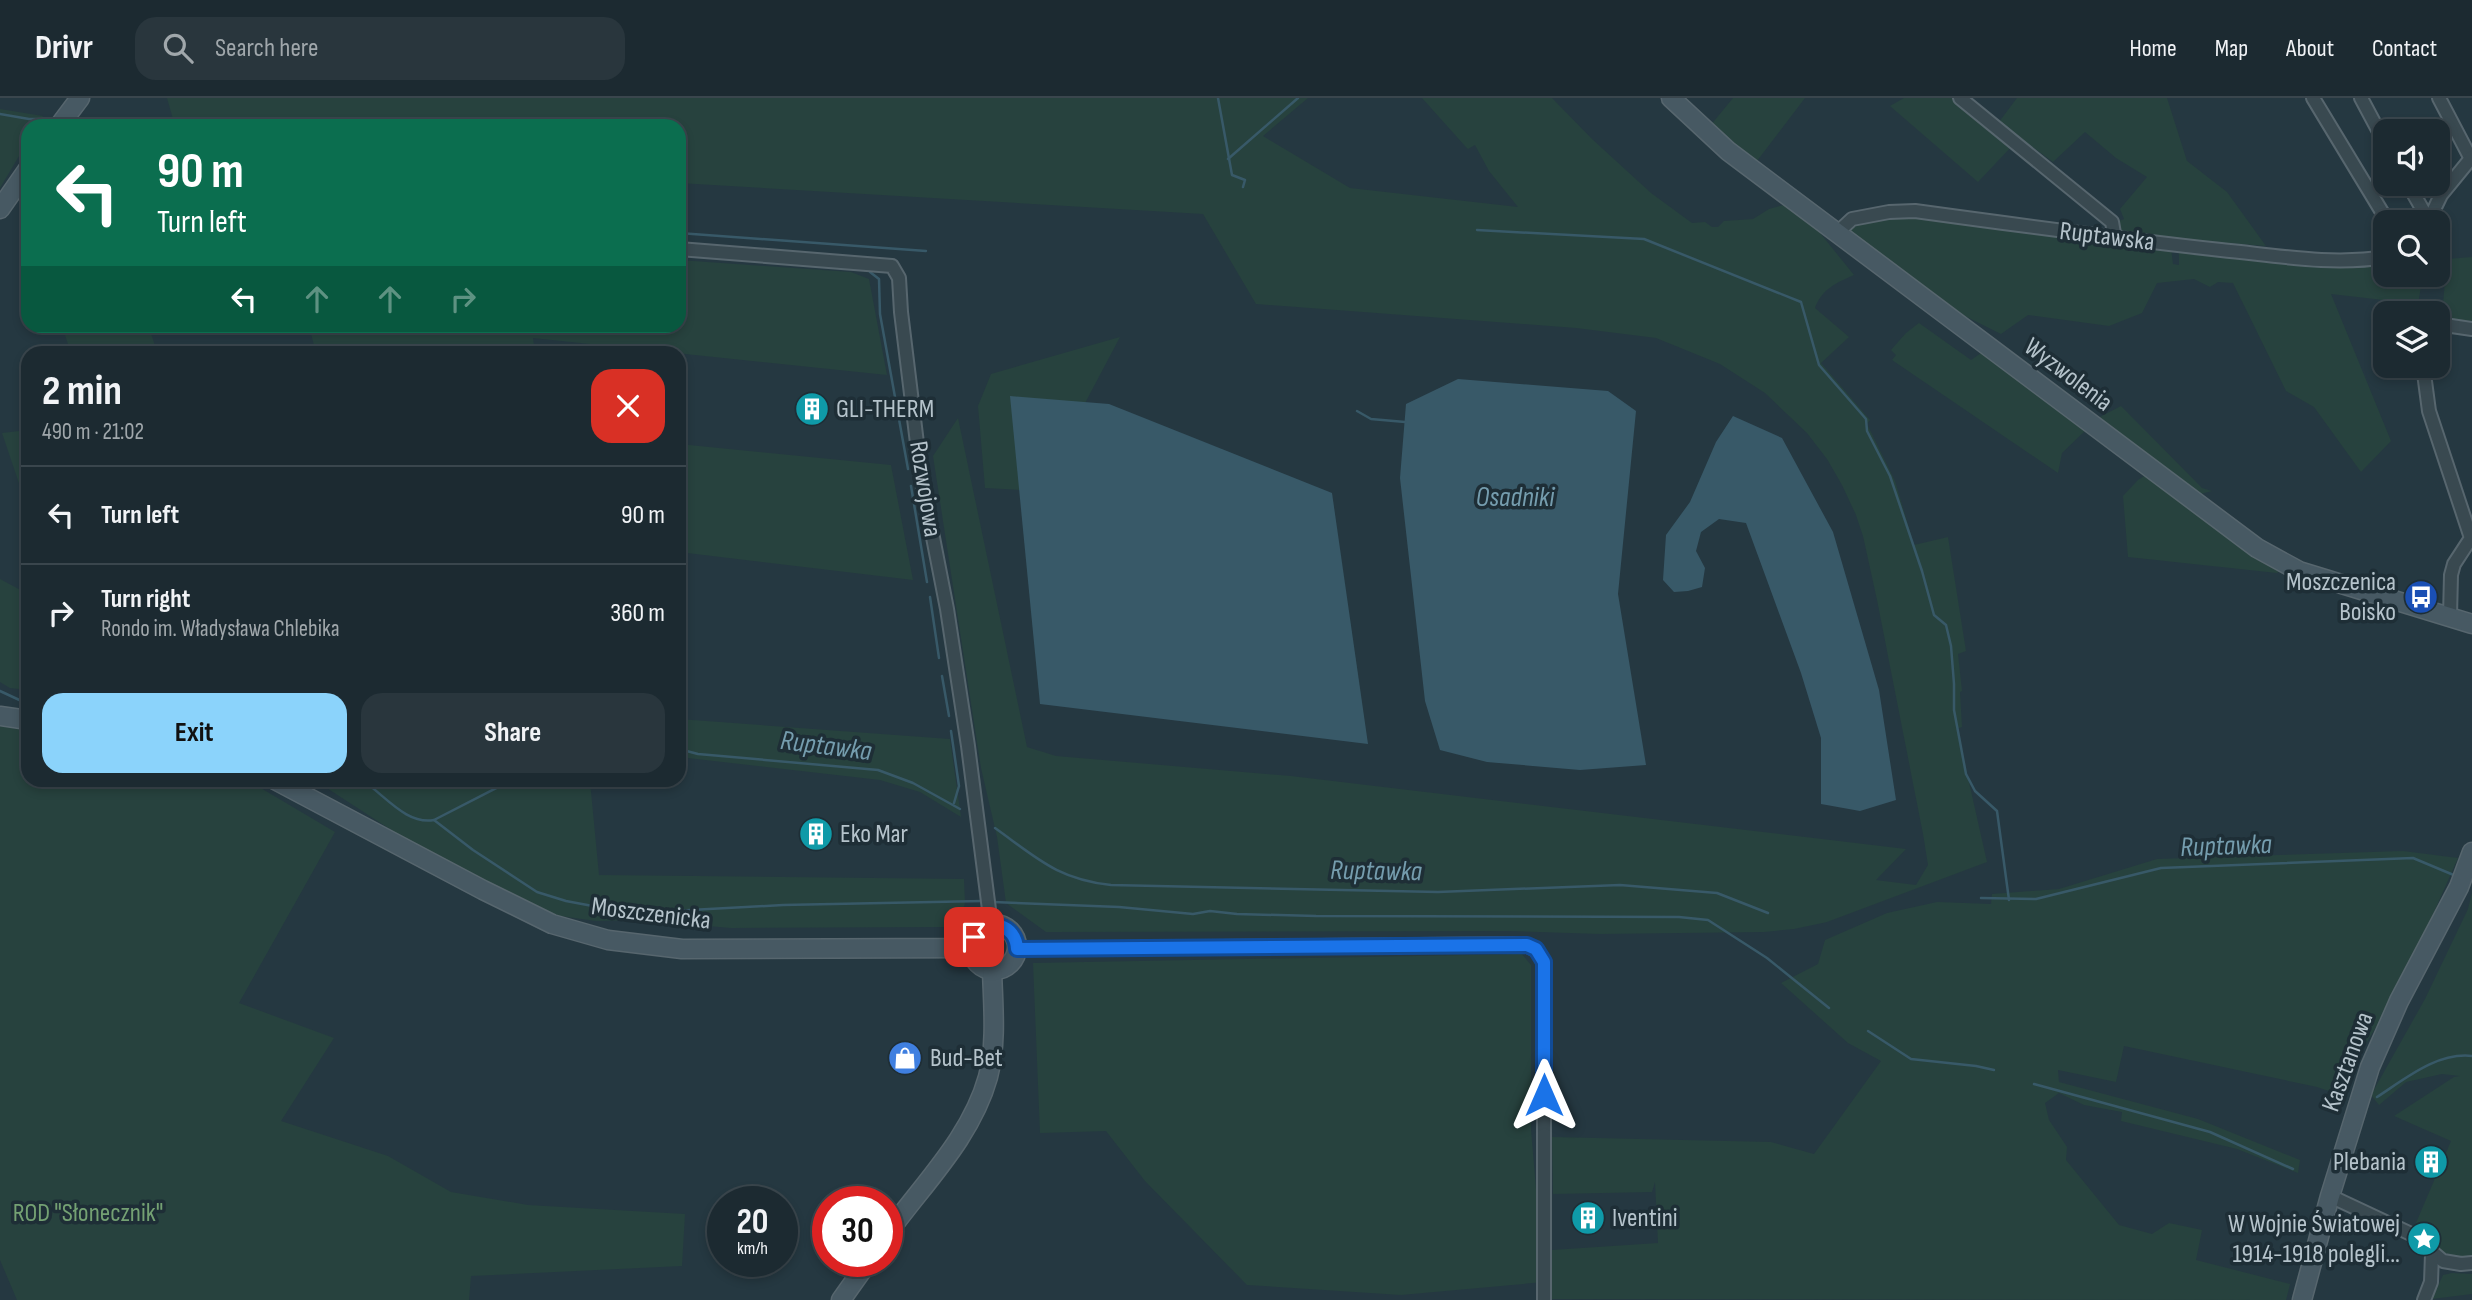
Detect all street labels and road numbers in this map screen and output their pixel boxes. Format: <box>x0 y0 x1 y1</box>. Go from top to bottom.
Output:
street label: Ruptawska <box>2058 216 2156 258</box>
street label: Wyzwolenia <box>2018 332 2118 418</box>
street label: Rozwojowa <box>902 439 948 539</box>
street label: Moszczenicka <box>589 891 713 937</box>
street label: Kasztanowa <box>2316 1008 2380 1116</box>

